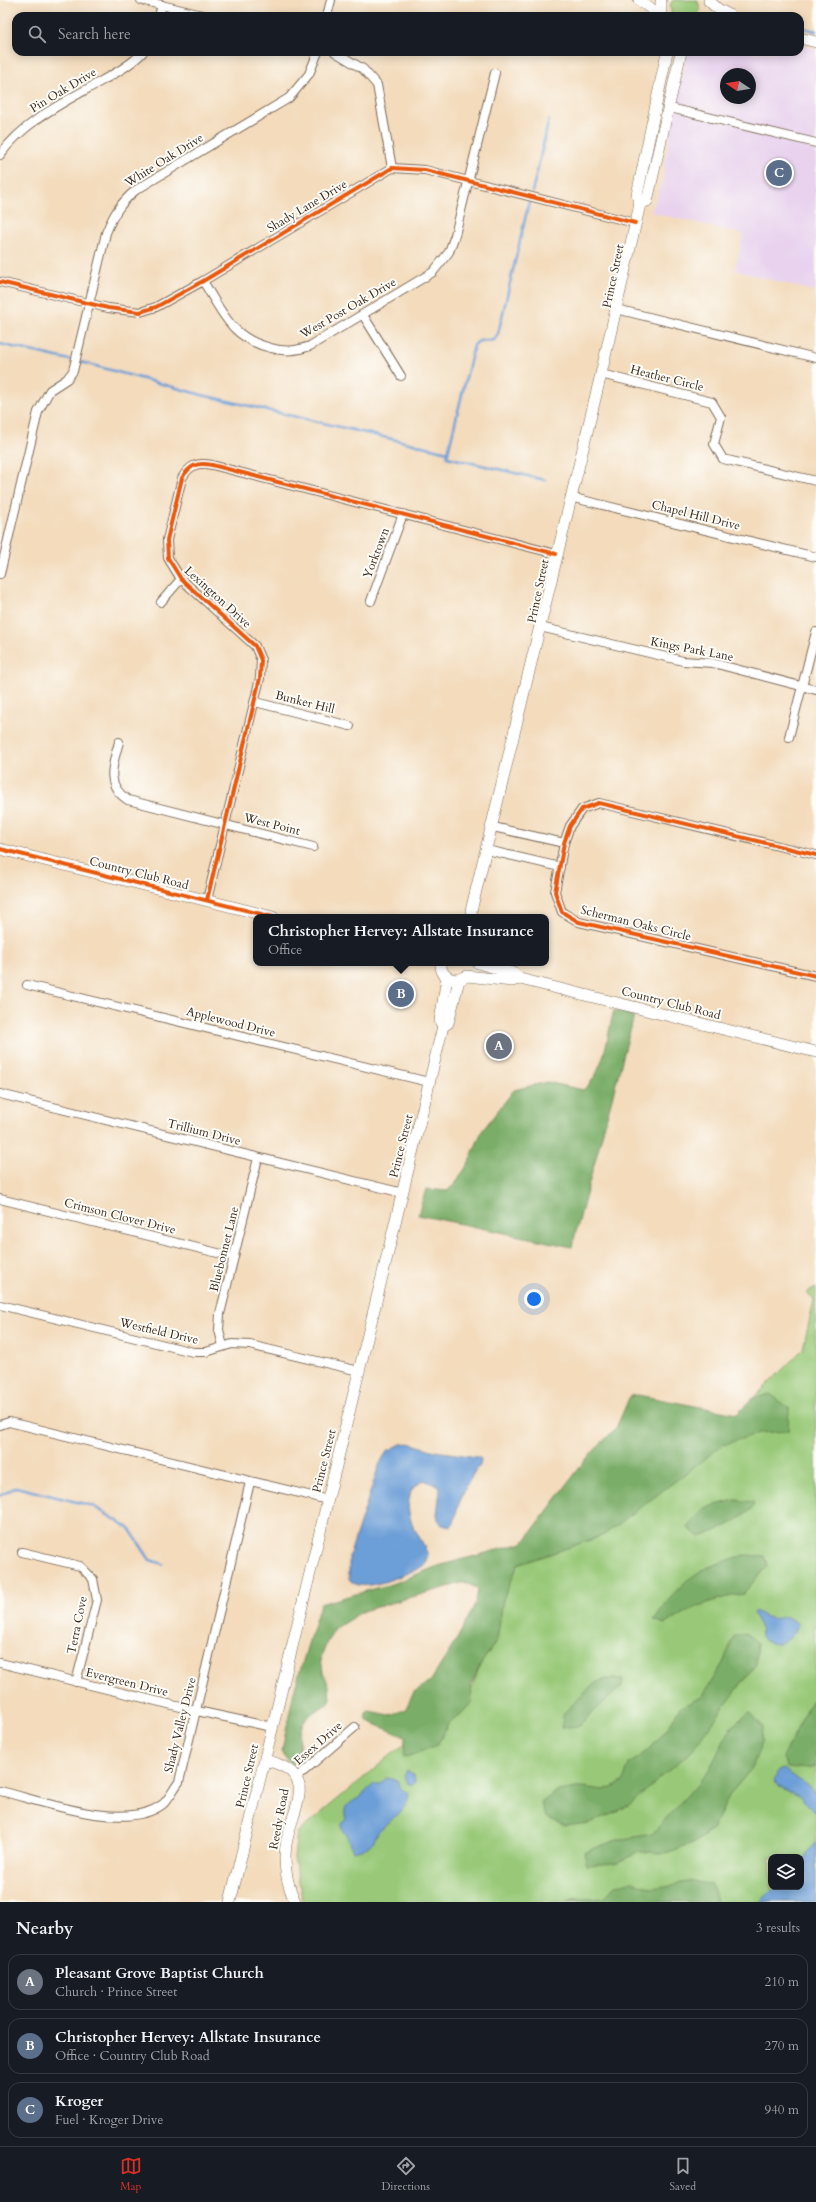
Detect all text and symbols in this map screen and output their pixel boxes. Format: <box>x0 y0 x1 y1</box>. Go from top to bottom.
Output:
search box <box>12 12 804 56</box>
icon: search <box>26 23 48 45</box>
text: Search here <box>58 24 131 44</box>
street label: Pin Oak Drive <box>27 64 99 116</box>
north arrow <box>720 68 756 104</box>
street label: White Oak Drive <box>121 129 206 191</box>
pin: C <box>766 158 792 188</box>
street label: Shady Lane Drive <box>264 176 350 236</box>
street label: Prince Street <box>598 243 628 309</box>
street label: West Post Oak Drive <box>296 274 399 343</box>
street label: Heather Circle <box>629 361 705 395</box>
street label: Chapel Hill Drive <box>650 496 742 534</box>
street label: Yorktown <box>359 525 393 581</box>
street label: Prince Street <box>523 558 553 624</box>
street label: Lexington Drive <box>181 563 255 631</box>
street label: Kings Park Lane <box>649 633 735 665</box>
street label: Bunker Hill <box>274 687 336 717</box>
street label: West Point <box>241 809 302 839</box>
street label: Country Club Road <box>88 853 191 893</box>
street label: Scherman Oaks Circle <box>579 902 693 944</box>
popup <box>253 914 549 966</box>
text: Christopher Hervey: Allstate Insurance <box>268 921 534 941</box>
text: Office <box>268 941 302 959</box>
pin: B <box>388 979 414 1009</box>
street label: Country Club Road <box>620 983 723 1023</box>
street label: Applewood Drive <box>185 1003 277 1041</box>
pin: A <box>486 1031 512 1061</box>
street label: Prince Street <box>385 1112 417 1179</box>
street label: Trillium Drive <box>166 1115 242 1149</box>
street label: Crimson Clover Drive <box>63 1194 177 1238</box>
street label: Bluebonnet Lane <box>206 1205 242 1293</box>
your location <box>524 1289 544 1309</box>
street label: Westfield Drive <box>117 1314 200 1348</box>
street label: Prince Street <box>308 1427 340 1494</box>
street label: Terra Cove <box>63 1595 91 1655</box>
street label: Evergreen Drive <box>84 1664 170 1700</box>
street label: Shady Valley Drive <box>160 1676 200 1774</box>
street label: Essex Drive <box>290 1718 346 1768</box>
street label: Prince Street <box>232 1742 262 1809</box>
street label: Reedy Road <box>265 1787 293 1851</box>
map controls <box>768 1854 804 1890</box>
button: layers <box>768 1854 804 1890</box>
text: Nearby <box>16 1917 73 1940</box>
text: 3 results <box>756 1919 800 1937</box>
text: Pleasant Grove Baptist Church <box>55 1963 264 1983</box>
text: A <box>25 1973 35 1991</box>
text: 210 m <box>765 1973 799 1991</box>
text: Church · Prince Street <box>55 1983 177 2001</box>
text: Christopher Hervey: Allstate Insurance <box>55 2027 321 2047</box>
text: B <box>25 2037 35 2055</box>
text: 270 m <box>765 2037 799 2055</box>
text: Office · Country Club Road <box>55 2047 210 2065</box>
text: Kroger <box>55 2091 103 2111</box>
text: C <box>25 2101 35 2119</box>
text: 940 m <box>765 2101 799 2119</box>
text: Fuel · Kroger Drive <box>55 2111 163 2129</box>
tab: Map <box>120 2155 142 2194</box>
tab: Directions <box>381 2155 430 2194</box>
tab: Saved <box>670 2155 696 2194</box>

